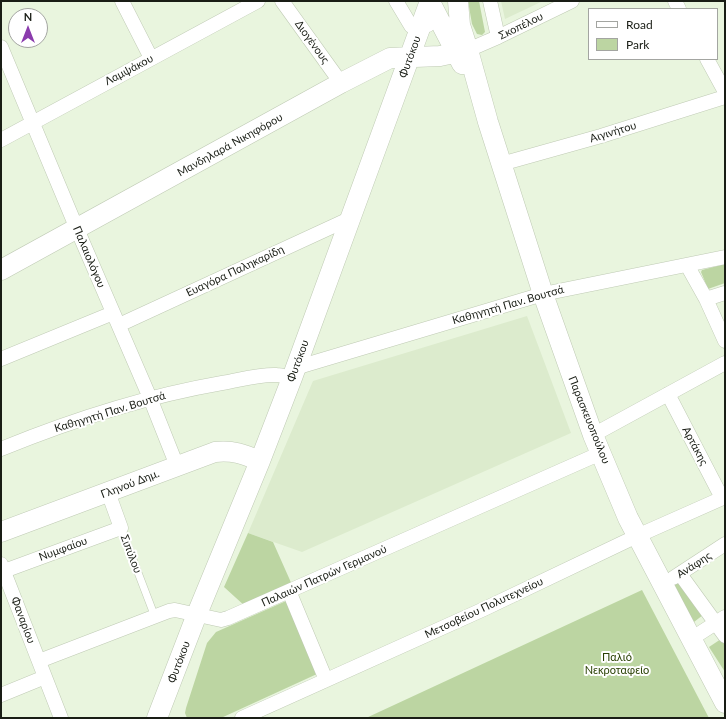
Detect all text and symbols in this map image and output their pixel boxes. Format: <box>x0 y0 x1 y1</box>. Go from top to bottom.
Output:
north arrow <box>8 8 48 48</box>
legend <box>588 8 718 60</box>
text: N <box>24 10 32 23</box>
street label: Σκοπέλου <box>497 10 545 42</box>
text: Road <box>626 17 653 32</box>
street label: Διογένους <box>292 18 332 66</box>
street label: Φυτόκου <box>396 34 424 80</box>
text: Park <box>626 37 649 52</box>
street label: Λαμψάκου <box>103 52 155 88</box>
street label: Μανδηλαρά Νικηφόρου <box>175 111 285 179</box>
street label: Αιγινήτου <box>588 119 638 145</box>
street label: Παλαιολόγου <box>70 224 108 290</box>
street label: Ευαγόρα Παληκαρίδη <box>184 242 286 300</box>
street label: Καθηγητή Παν. Βουτσά <box>451 283 565 327</box>
street label: Φυτόκου <box>284 338 312 384</box>
street label: Παρασκευοπούλου <box>565 374 613 466</box>
street label: Καθηγητή Παν. Βουτσά <box>53 389 167 435</box>
street label: Αρτάκης <box>679 424 711 468</box>
street label: Γληνού Δημ. <box>99 467 161 501</box>
street label: Σιπύλου <box>118 533 144 575</box>
street label: Νυμφαίου <box>37 534 89 564</box>
street label: Παλαιών Πατρών Γερμανού <box>259 542 389 610</box>
street label: Ανάφης <box>674 549 714 581</box>
street label: Μετσοβείου Πολυτεχνείου <box>423 575 545 641</box>
street label: Φαναρίου <box>8 595 38 645</box>
street label: Φυτόκου <box>165 639 193 685</box>
park label: Παλιό Νεκροταφείο <box>585 650 649 676</box>

